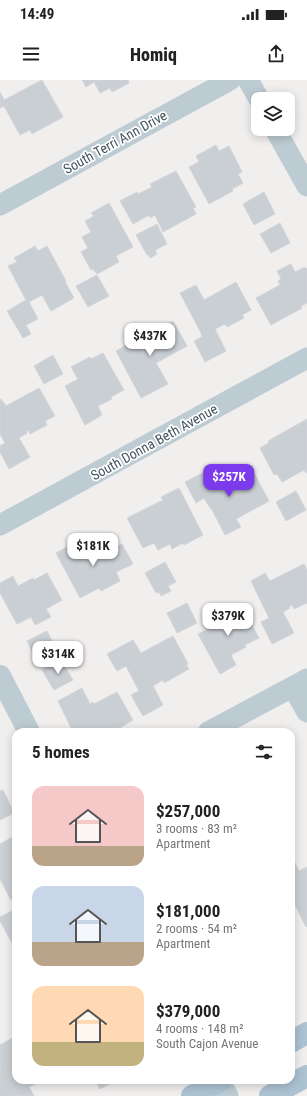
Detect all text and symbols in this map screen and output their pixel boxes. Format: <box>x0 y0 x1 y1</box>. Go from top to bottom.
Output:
text: 14:49 <box>20 5 54 23</box>
icon: menu <box>20 43 42 65</box>
icon: share <box>265 43 287 65</box>
text: Homiq <box>130 44 177 65</box>
map controls <box>251 92 295 136</box>
button: layers <box>251 92 295 136</box>
street label: South Terri Ann Drive <box>60 107 170 177</box>
pin: $437K <box>122 323 178 357</box>
text: $437K <box>133 328 167 343</box>
street label: South Donna Beth Avenue <box>88 400 220 483</box>
pin: $257K <box>201 464 257 498</box>
text: $257K <box>212 469 246 484</box>
pin: $181K <box>65 533 121 567</box>
text: $181K <box>76 538 110 553</box>
pin: $379K <box>200 603 256 637</box>
text: $379K <box>211 608 245 623</box>
pin: $314K <box>30 641 86 675</box>
text: $314K <box>41 646 75 661</box>
icon: filters <box>253 741 275 763</box>
text: 5 homes <box>32 742 90 762</box>
text: $257,000 <box>156 801 220 821</box>
icon: home <box>64 802 112 850</box>
text: 3 rooms · 83 m² <box>156 821 237 836</box>
text: Apartment <box>156 836 210 851</box>
text: $181,000 <box>156 901 220 921</box>
icon: home <box>64 902 112 950</box>
text: 2 rooms · 54 m² <box>156 921 237 936</box>
text: Apartment <box>156 936 210 951</box>
text: $379,000 <box>156 1001 220 1021</box>
icon: home <box>64 1002 112 1050</box>
text: 4 rooms · 148 m² <box>156 1021 243 1036</box>
text: South Cajon Avenue <box>156 1036 258 1051</box>

